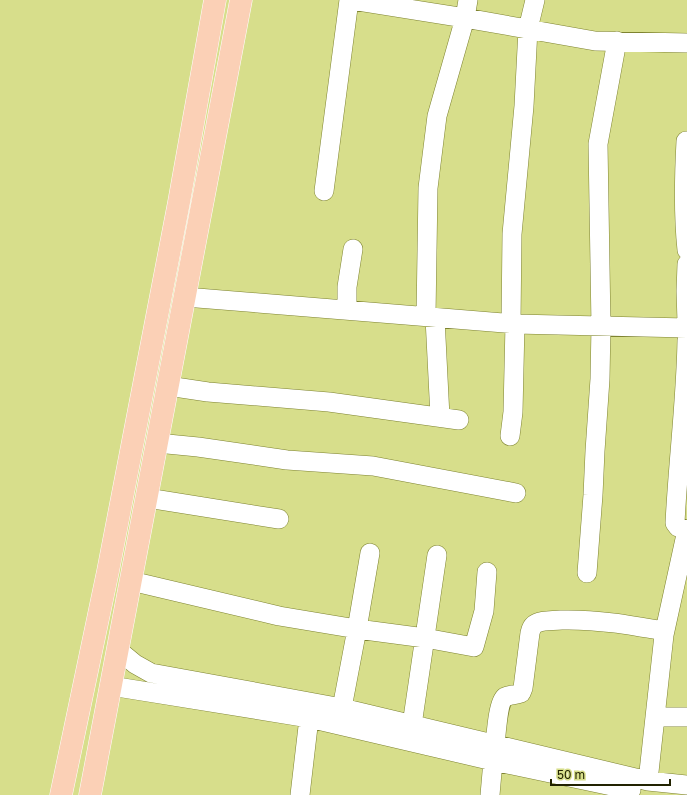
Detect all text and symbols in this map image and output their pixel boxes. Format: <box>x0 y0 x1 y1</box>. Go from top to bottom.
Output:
scale bar <box>551 761 670 787</box>
text: 50 m <box>557 767 585 782</box>

